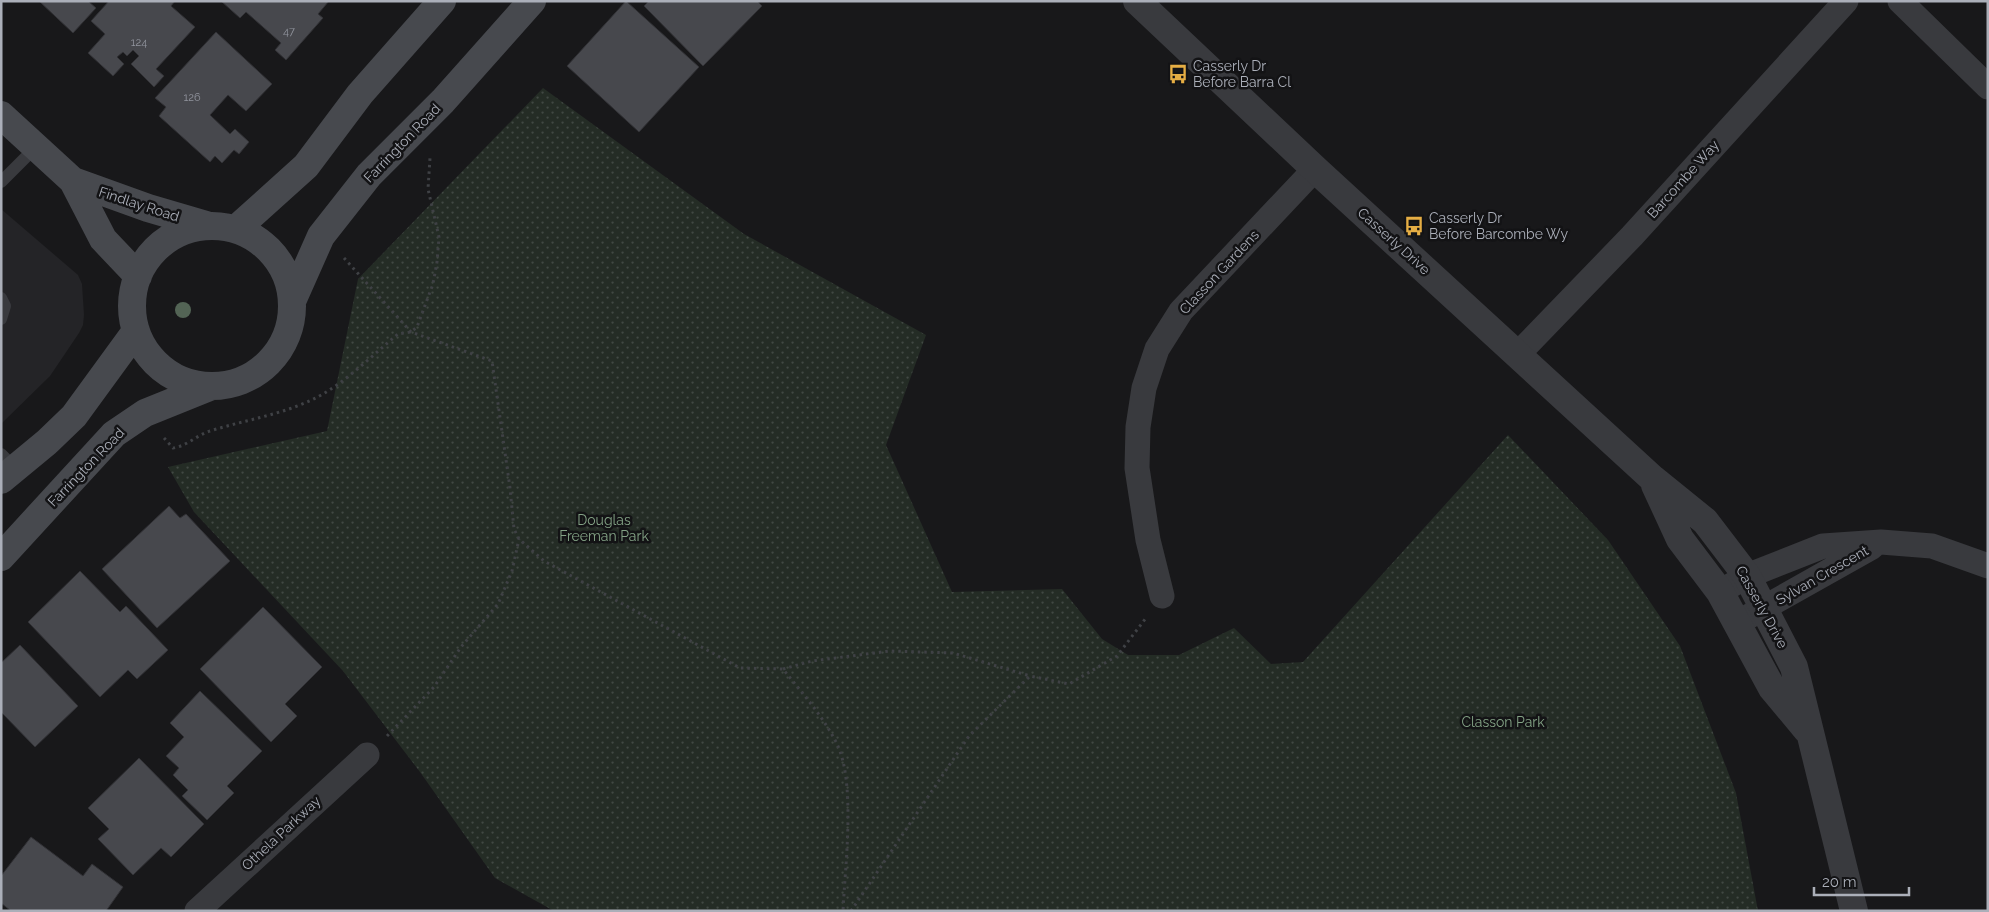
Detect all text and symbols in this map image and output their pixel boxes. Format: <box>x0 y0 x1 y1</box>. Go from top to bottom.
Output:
house number: 47 <box>283 25 295 38</box>
house number: 124 <box>131 36 147 49</box>
place label: Casserly Dr Before Barra Cl <box>1193 58 1291 90</box>
bus stop icon: Casserly Dr Before Barra Cl <box>1167 63 1189 85</box>
house number: 126 <box>183 91 201 104</box>
street label: Farrington Road <box>361 100 443 186</box>
street label: Barcombe Way <box>1644 136 1722 221</box>
street label: Findlay Road <box>97 183 181 225</box>
street label: Casserly Drive <box>1355 204 1433 278</box>
place label: Casserly Dr Before Barcombe Wy <box>1429 210 1569 242</box>
bus stop icon: Casserly Dr Before Barcombe Wy <box>1403 215 1425 237</box>
street label: Classon Gardens <box>1176 227 1262 317</box>
street label: Farrington Road <box>45 424 127 510</box>
park label: Douglas Freeman Park <box>559 512 649 544</box>
street label: Sylvan Crescent <box>1773 542 1871 608</box>
street label: Casserly Drive <box>1733 563 1791 651</box>
park label: Classon Park <box>1461 714 1545 730</box>
street label: Othela Parkway <box>238 792 324 873</box>
scale bar <box>1814 864 1909 896</box>
text: 20 m <box>1822 873 1857 891</box>

